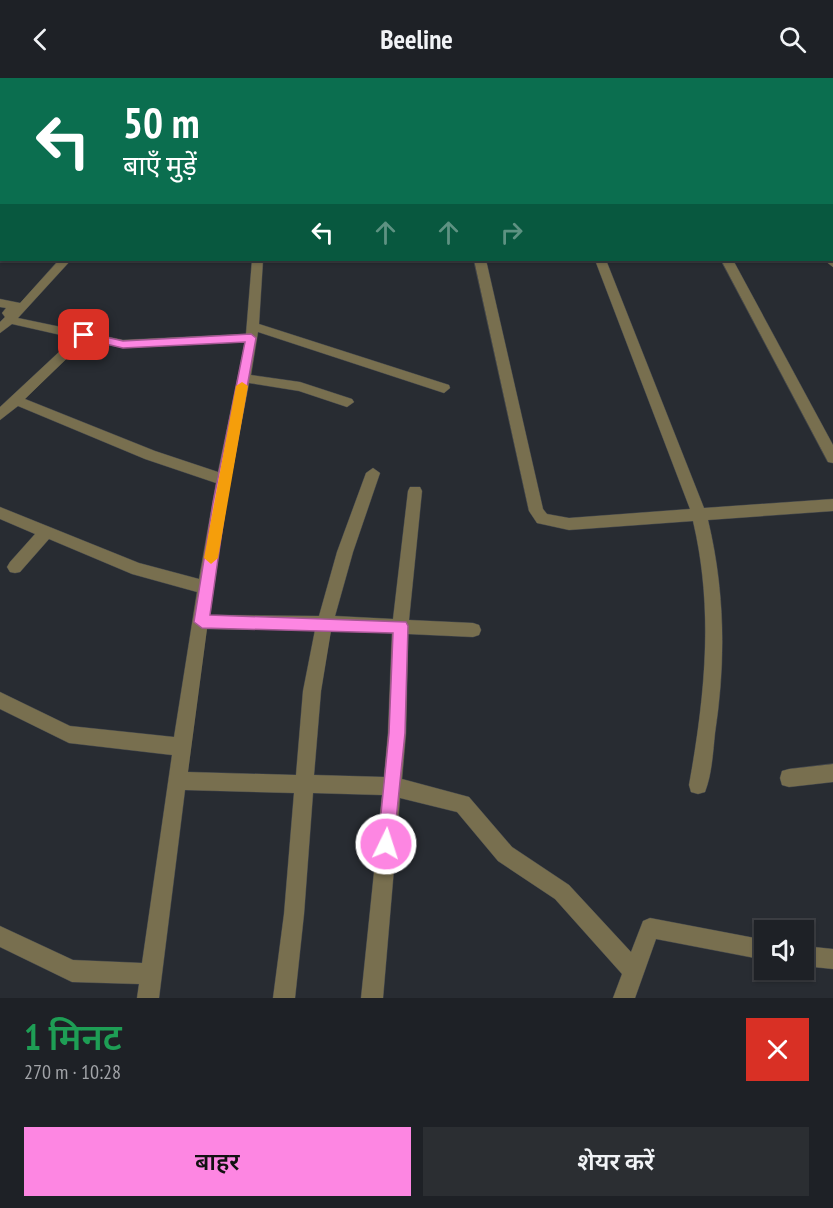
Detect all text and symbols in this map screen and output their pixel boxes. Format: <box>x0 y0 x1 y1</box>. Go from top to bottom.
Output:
text: Beeline <box>380 22 453 56</box>
icon: back <box>24 23 57 56</box>
icon: search <box>776 23 809 56</box>
text: 50 m <box>123 95 200 150</box>
icon: left <box>24 102 102 180</box>
text: बाएँ मुड़ें <box>123 148 197 182</box>
icon: left <box>306 216 339 249</box>
icon: ahead <box>369 216 402 249</box>
icon: ahead <box>432 216 465 249</box>
icon: right <box>495 216 528 249</box>
pin <box>58 309 109 360</box>
icon: arrive <box>67 318 100 351</box>
position arrow <box>354 812 418 876</box>
map controls <box>754 920 814 980</box>
button: sound <box>754 920 814 980</box>
text: 1 मिनट <box>24 1013 122 1060</box>
button: close <box>746 1018 809 1081</box>
text: 270 m · 10:28 <box>24 1059 121 1085</box>
button: बाहर <box>24 1127 411 1196</box>
button: शेयर करें <box>423 1127 809 1196</box>

